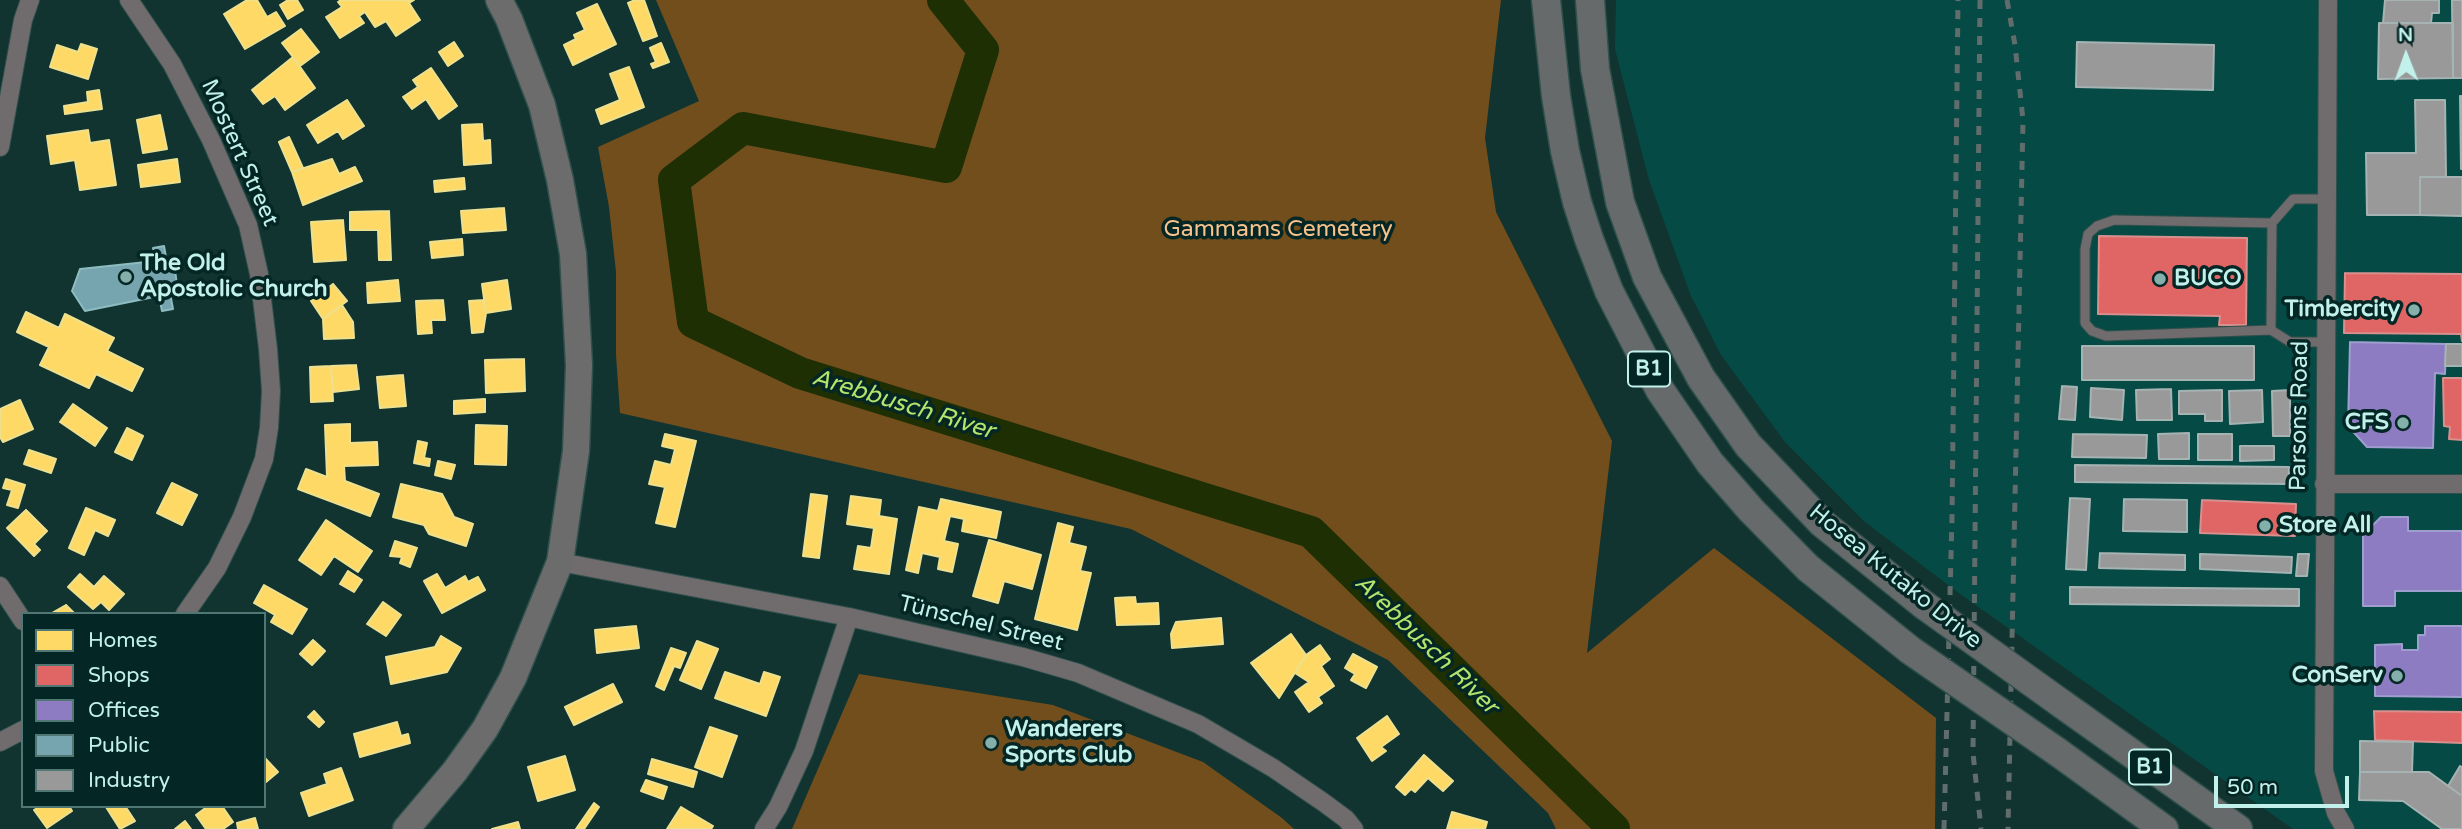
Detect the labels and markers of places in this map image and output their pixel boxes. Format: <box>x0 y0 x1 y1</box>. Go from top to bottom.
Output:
place label: The Old Apostolic Church <box>140 250 327 304</box>
place label: BUCO <box>2174 265 2242 293</box>
marker: The Old Apostolic Church <box>118 269 134 285</box>
marker: BUCO <box>2152 271 2168 287</box>
place label: Timbercity <box>2284 296 2400 324</box>
marker: Timbercity <box>2406 302 2422 318</box>
place label: CFS <box>2345 409 2389 437</box>
marker: CFS <box>2395 415 2411 431</box>
place label: Store All <box>2279 512 2371 540</box>
marker: Store All <box>2257 518 2273 534</box>
place label: ConServ <box>2292 662 2383 690</box>
marker: ConServ <box>2389 668 2405 684</box>
place label: Wanderers Sports Club <box>1005 716 1132 770</box>
marker: Wanderers Sports Club <box>983 735 999 751</box>

